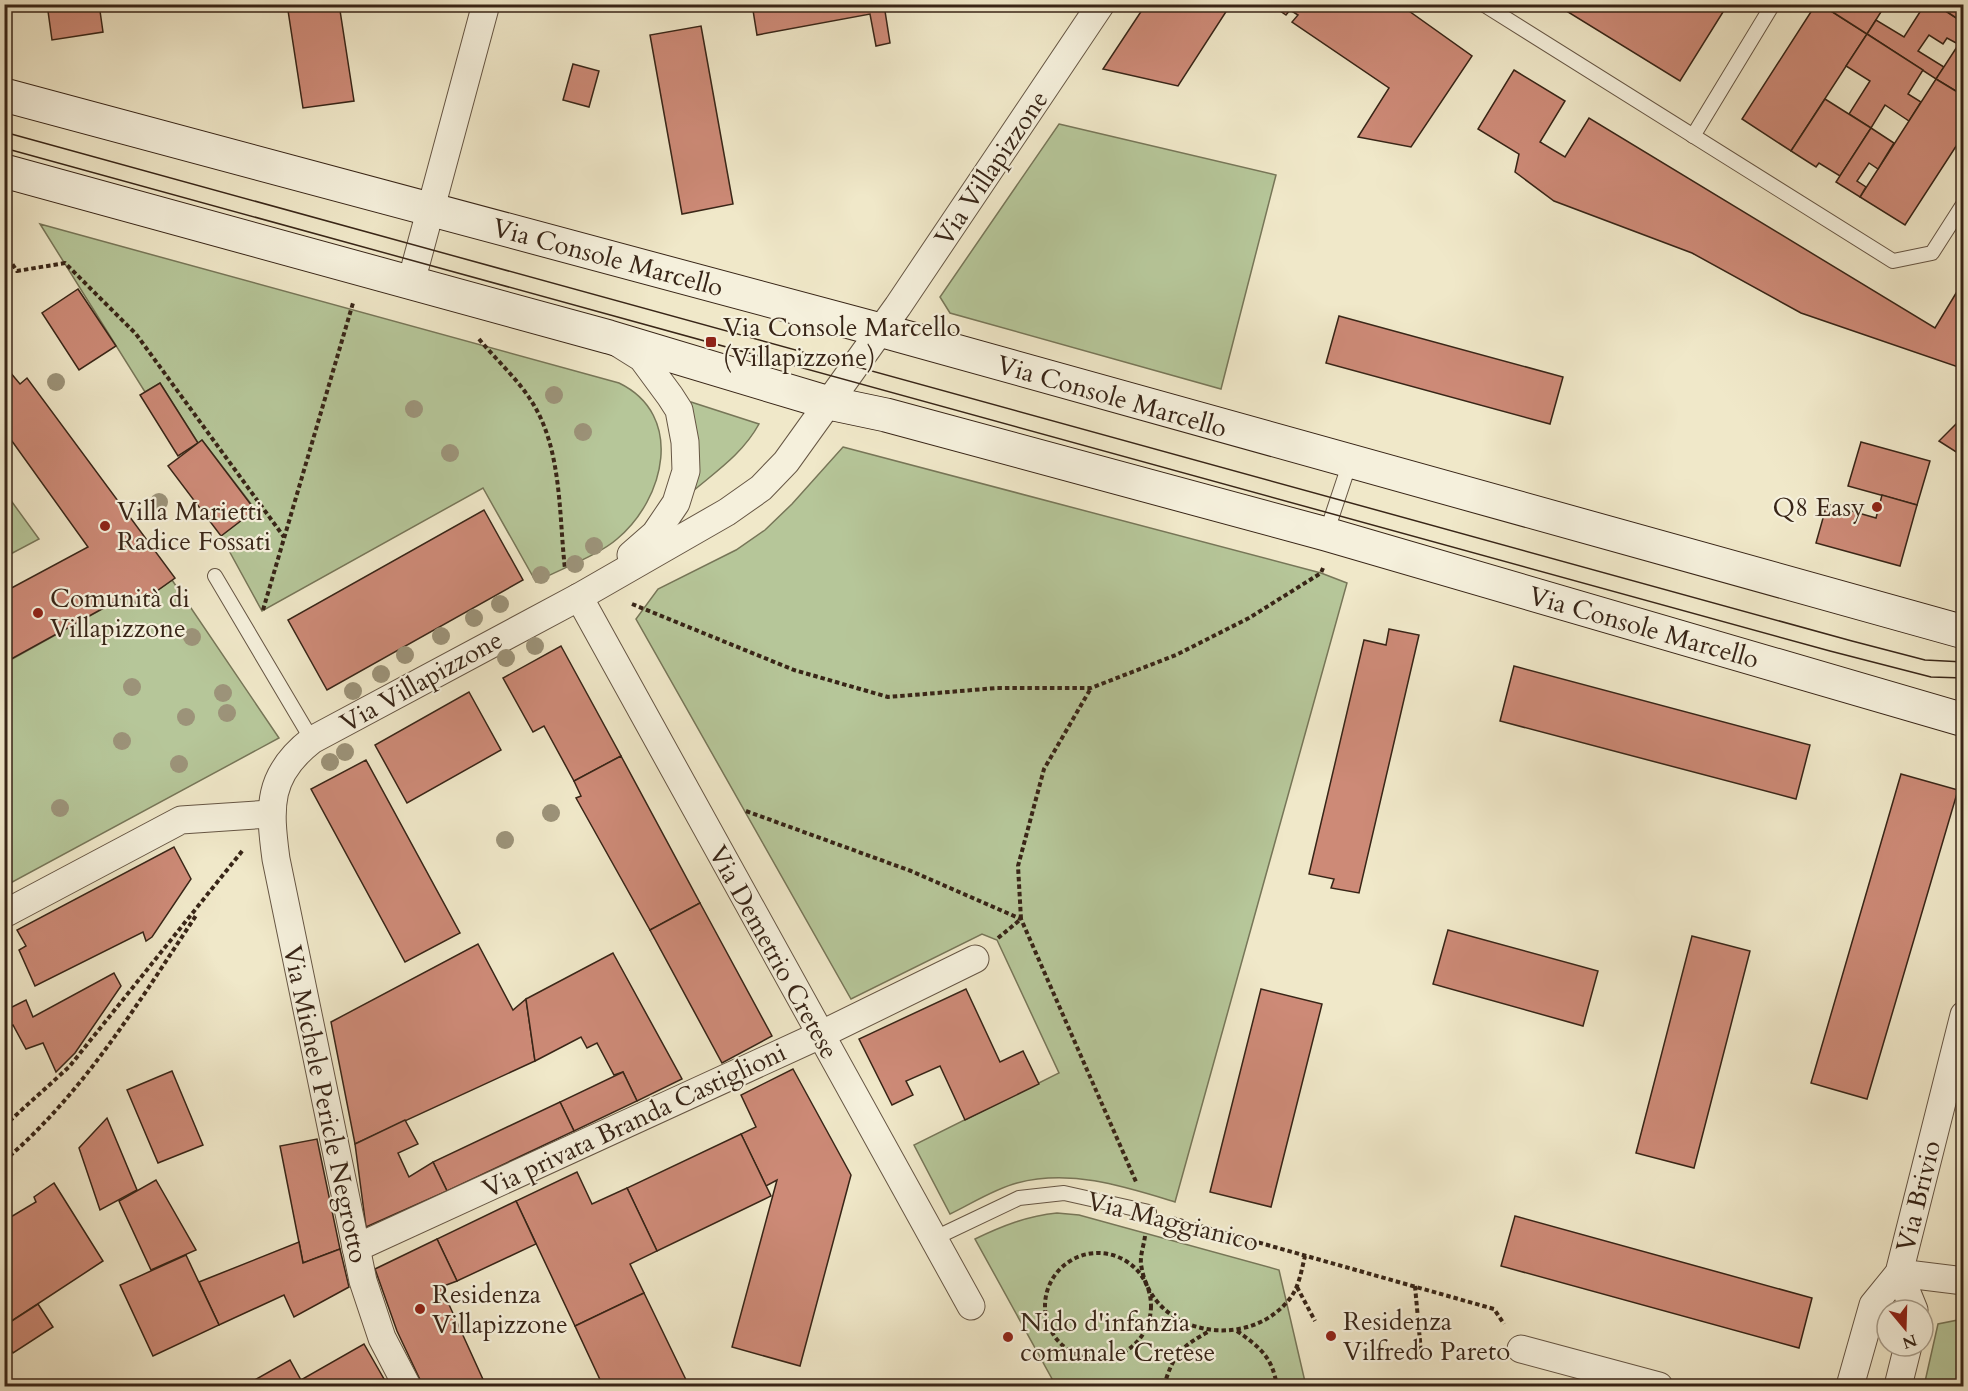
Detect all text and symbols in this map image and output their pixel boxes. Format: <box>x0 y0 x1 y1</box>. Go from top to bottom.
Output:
street label: Via Villapizzone <box>926 84 1056 253</box>
street label: Via Console Marcello <box>489 210 727 305</box>
place label: Via Console Marcello (Villapizzone) <box>723 310 961 375</box>
marker: Via Console Marcello (Villapizzone) <box>704 335 718 349</box>
street label: Via Console Marcello <box>993 347 1231 446</box>
place label: Q8 Easy <box>1773 490 1865 525</box>
place label: Villa Marietti Radice Fossati <box>117 494 271 559</box>
marker: Q8 Easy <box>1870 500 1884 514</box>
marker: Villa Marietti Radice Fossati <box>98 519 112 533</box>
street label: Via Console Marcello <box>1525 578 1763 677</box>
place label: Comunità di Villapizzone <box>50 581 190 646</box>
marker: Comunità di Villapizzone <box>31 606 45 620</box>
street label: Via Villapizzone <box>334 622 509 741</box>
street label: Via Demetrio Cretese <box>700 839 847 1065</box>
street label: Via Michele Pericle Negrotto <box>275 942 376 1266</box>
street label: Via privata Branda Castiglioni <box>477 1035 792 1206</box>
street label: Via Brivio <box>1888 1137 1949 1255</box>
street label: Via Maggianico <box>1083 1183 1263 1260</box>
place label: Residenza Villapizzone <box>432 1277 568 1342</box>
north arrow <box>1875 1298 1935 1358</box>
marker: Residenza Villapizzone <box>413 1302 427 1316</box>
place label: Residenza Vilfredo Pareto <box>1343 1304 1510 1369</box>
place label: Nido d'infanzia comunale Cretese <box>1020 1305 1215 1370</box>
marker: Residenza Vilfredo Pareto <box>1324 1329 1338 1343</box>
text: N <box>1899 1329 1920 1354</box>
marker: Nido d'infanzia comunale Cretese <box>1001 1330 1015 1344</box>

